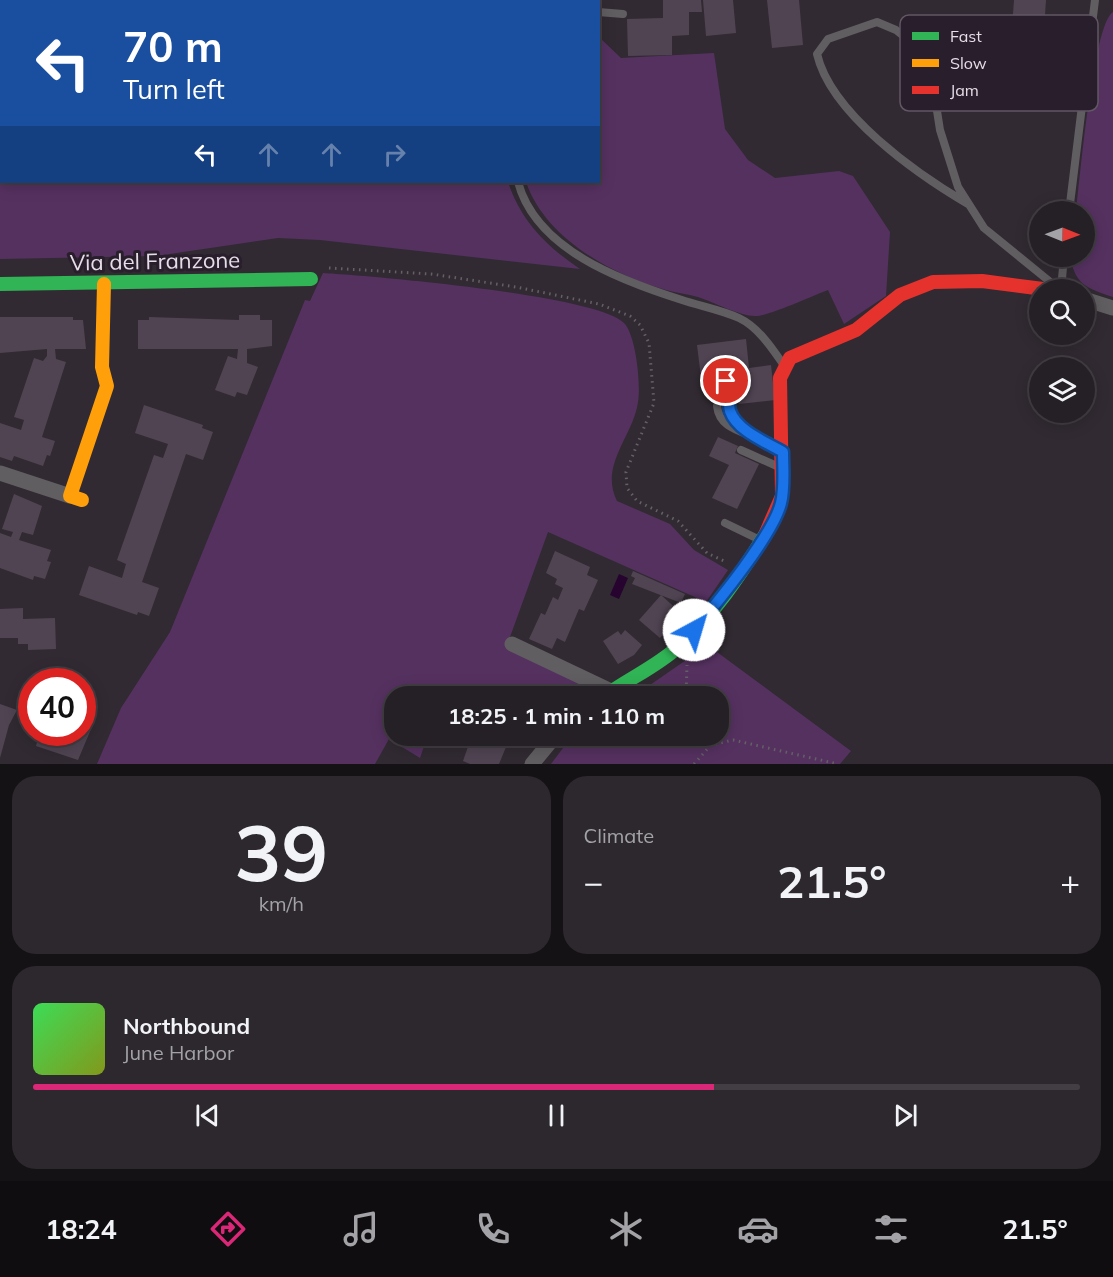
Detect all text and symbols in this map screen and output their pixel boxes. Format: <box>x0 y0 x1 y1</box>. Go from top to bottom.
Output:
legend <box>900 15 1098 111</box>
text: 70 m <box>123 20 223 73</box>
icon: left <box>24 24 102 102</box>
text: Fast <box>950 26 982 46</box>
text: Slow <box>950 53 987 73</box>
text: Turn left <box>123 72 225 106</box>
text: Jam <box>950 80 979 100</box>
icon: left <box>189 138 222 171</box>
icon: ahead <box>252 138 285 171</box>
icon: ahead <box>315 138 348 171</box>
icon: right <box>378 138 411 171</box>
north arrow <box>1029 201 1095 267</box>
map controls <box>1029 201 1095 423</box>
street label: Via del Franzone <box>70 246 240 276</box>
button: search <box>1029 279 1095 345</box>
pin <box>700 355 751 406</box>
button: layers <box>1029 357 1095 423</box>
icon: arrive <box>709 364 742 397</box>
position arrow <box>662 598 726 662</box>
speed limit sign: 40 <box>18 668 96 746</box>
text: 18:25 · 1 min · 110 m <box>448 702 665 730</box>
text: 39 <box>234 803 328 901</box>
text: Climate <box>584 823 654 848</box>
text: 21.5° <box>777 853 886 909</box>
text: − <box>584 861 603 902</box>
text: + <box>1060 861 1080 902</box>
text: km/h <box>259 891 304 916</box>
text: Northbound <box>123 1012 250 1040</box>
text: June Harbor <box>123 1040 234 1065</box>
icon: previous <box>191 1099 224 1132</box>
icon: pause <box>540 1099 573 1132</box>
icon: next <box>889 1099 922 1132</box>
icon: directions <box>207 1208 249 1250</box>
icon: music <box>340 1208 382 1250</box>
icon: phone <box>472 1208 514 1250</box>
icon: climate <box>605 1208 647 1250</box>
icon: car <box>737 1208 779 1250</box>
icon: filters <box>870 1208 912 1250</box>
text: 18:24 <box>45 1212 117 1246</box>
text: 21.5° <box>1002 1212 1068 1246</box>

